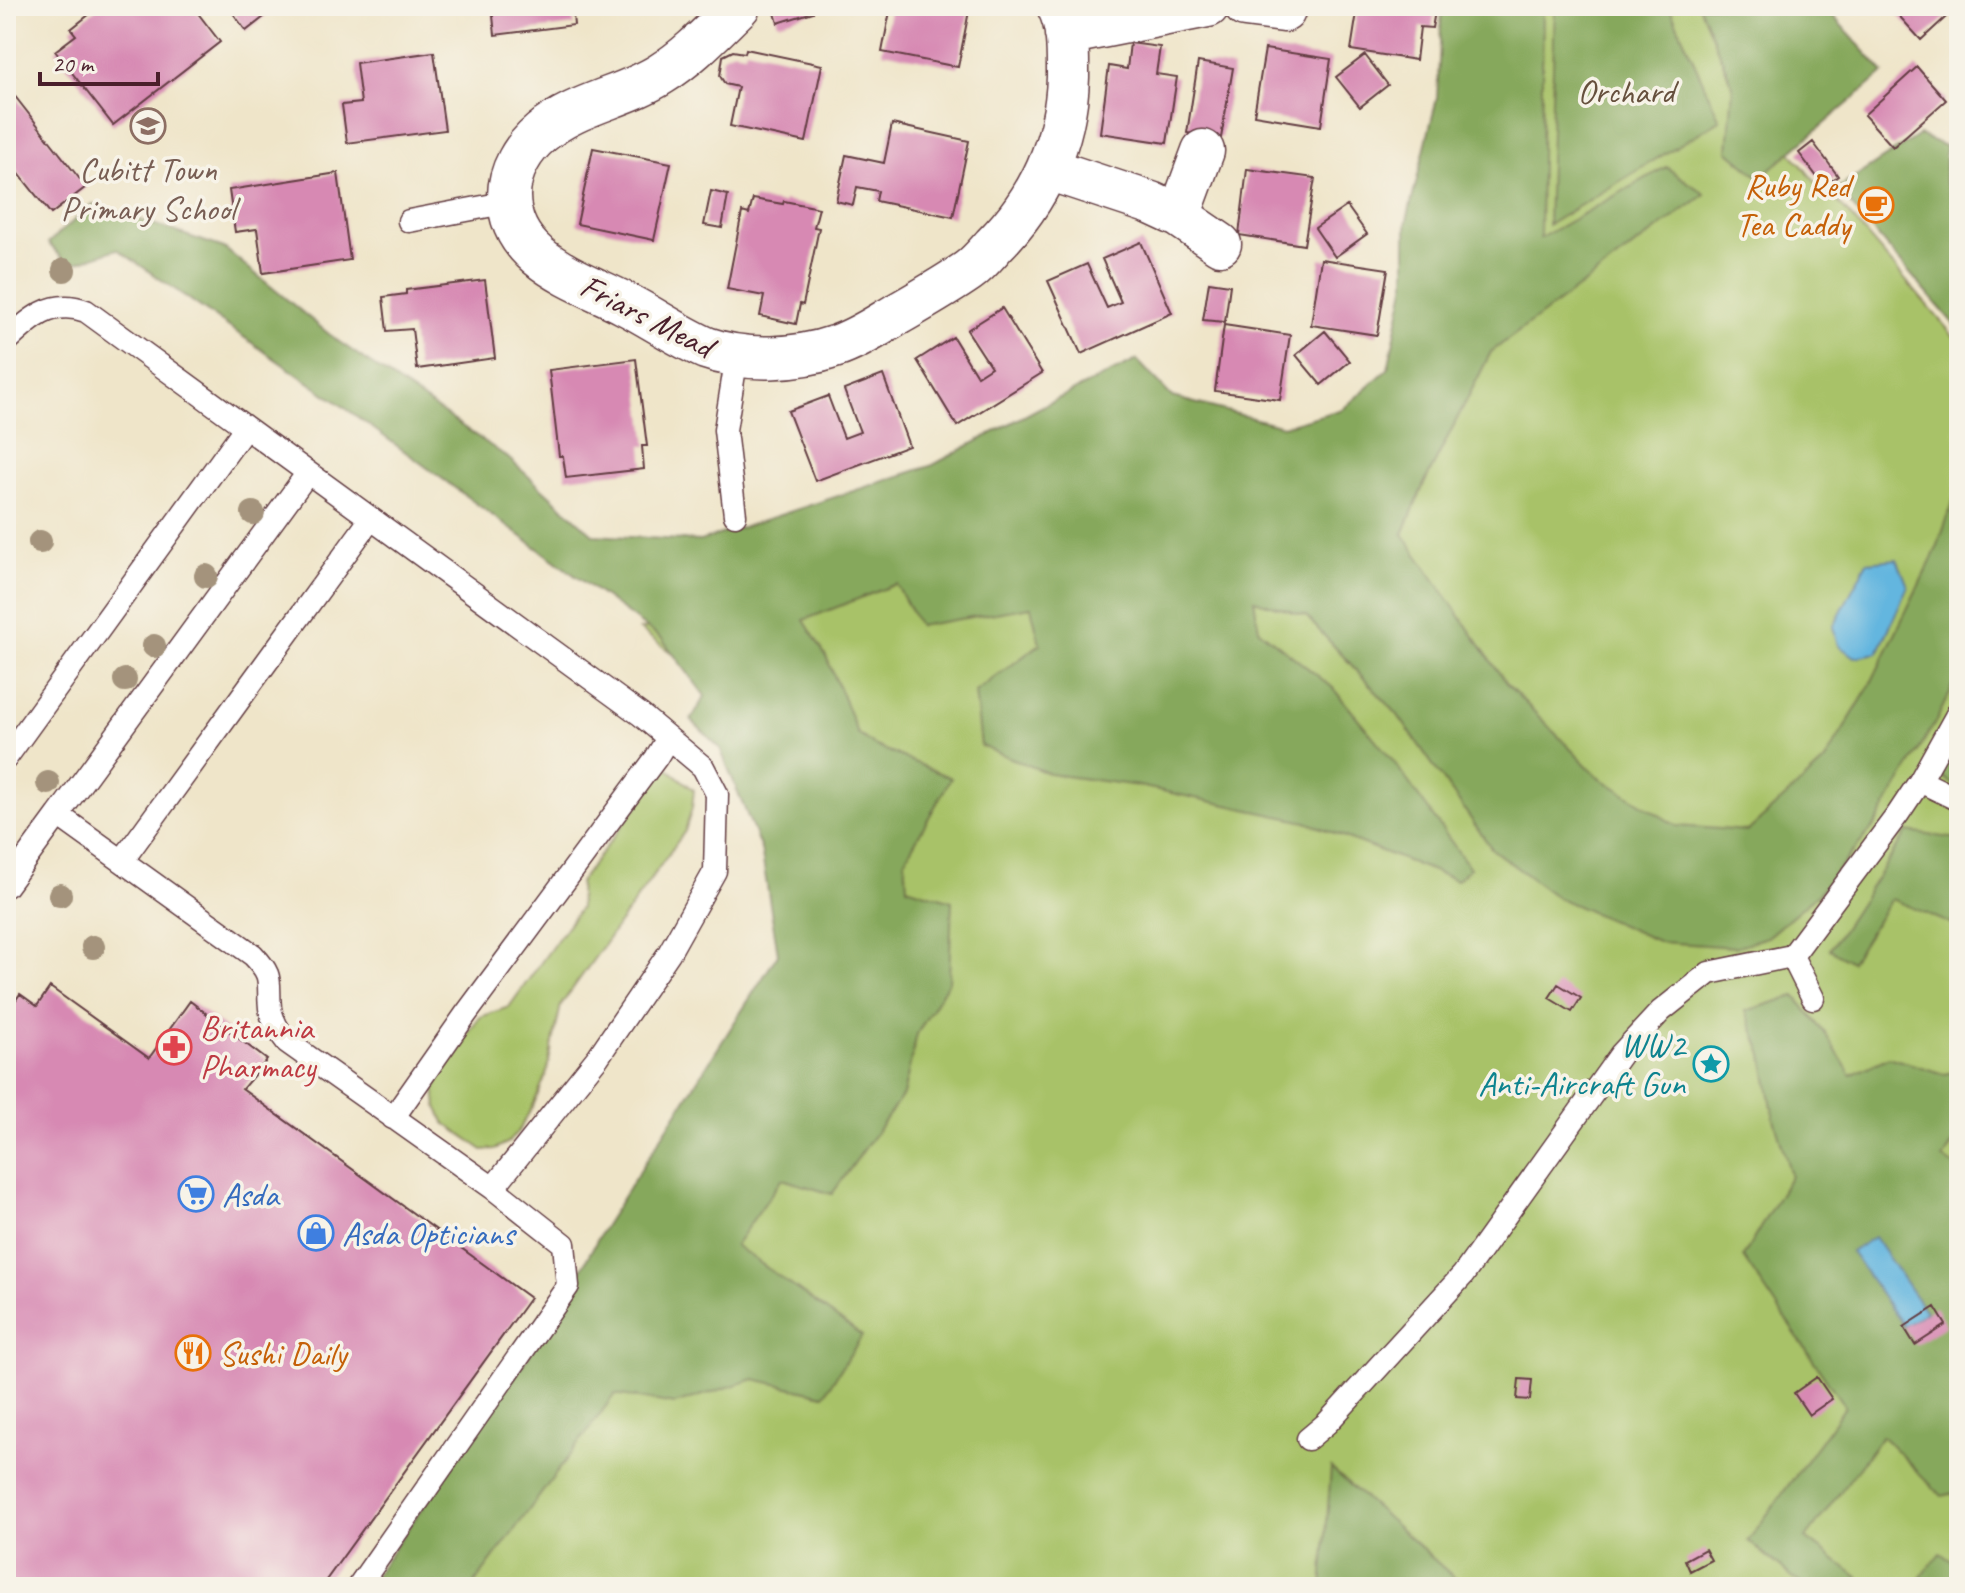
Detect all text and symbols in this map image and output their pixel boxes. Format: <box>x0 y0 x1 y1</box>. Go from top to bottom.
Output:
scale bar <box>40 36 158 86</box>
text: 20 m <box>52 49 95 79</box>
park label: Orchard <box>1578 70 1680 113</box>
school or university icon: Cubitt Town Primary School <box>129 107 167 145</box>
place label: Cubitt Town Primary School <box>61 148 242 230</box>
place label: Ruby Red Tea Caddy <box>1736 164 1855 246</box>
cafe icon: Ruby Red Tea Caddy <box>1857 186 1895 224</box>
street label: Friars Mead <box>573 264 725 369</box>
place label: Britannia Pharmacy <box>200 1006 318 1088</box>
place label: WW2 Anti-Aircraft Gun <box>1478 1023 1688 1105</box>
pharmacy icon: Britannia Pharmacy <box>155 1028 193 1066</box>
place icon: WW2 Anti-Aircraft Gun <box>1692 1045 1730 1083</box>
place label: Asda <box>222 1173 281 1216</box>
supermarket icon: Asda <box>177 1175 215 1213</box>
place label: Asda Opticians <box>342 1212 518 1255</box>
shop icon: Asda Opticians <box>297 1214 335 1252</box>
place label: Sushi Daily <box>219 1332 349 1375</box>
restaurant icon: Sushi Daily <box>174 1334 212 1372</box>

